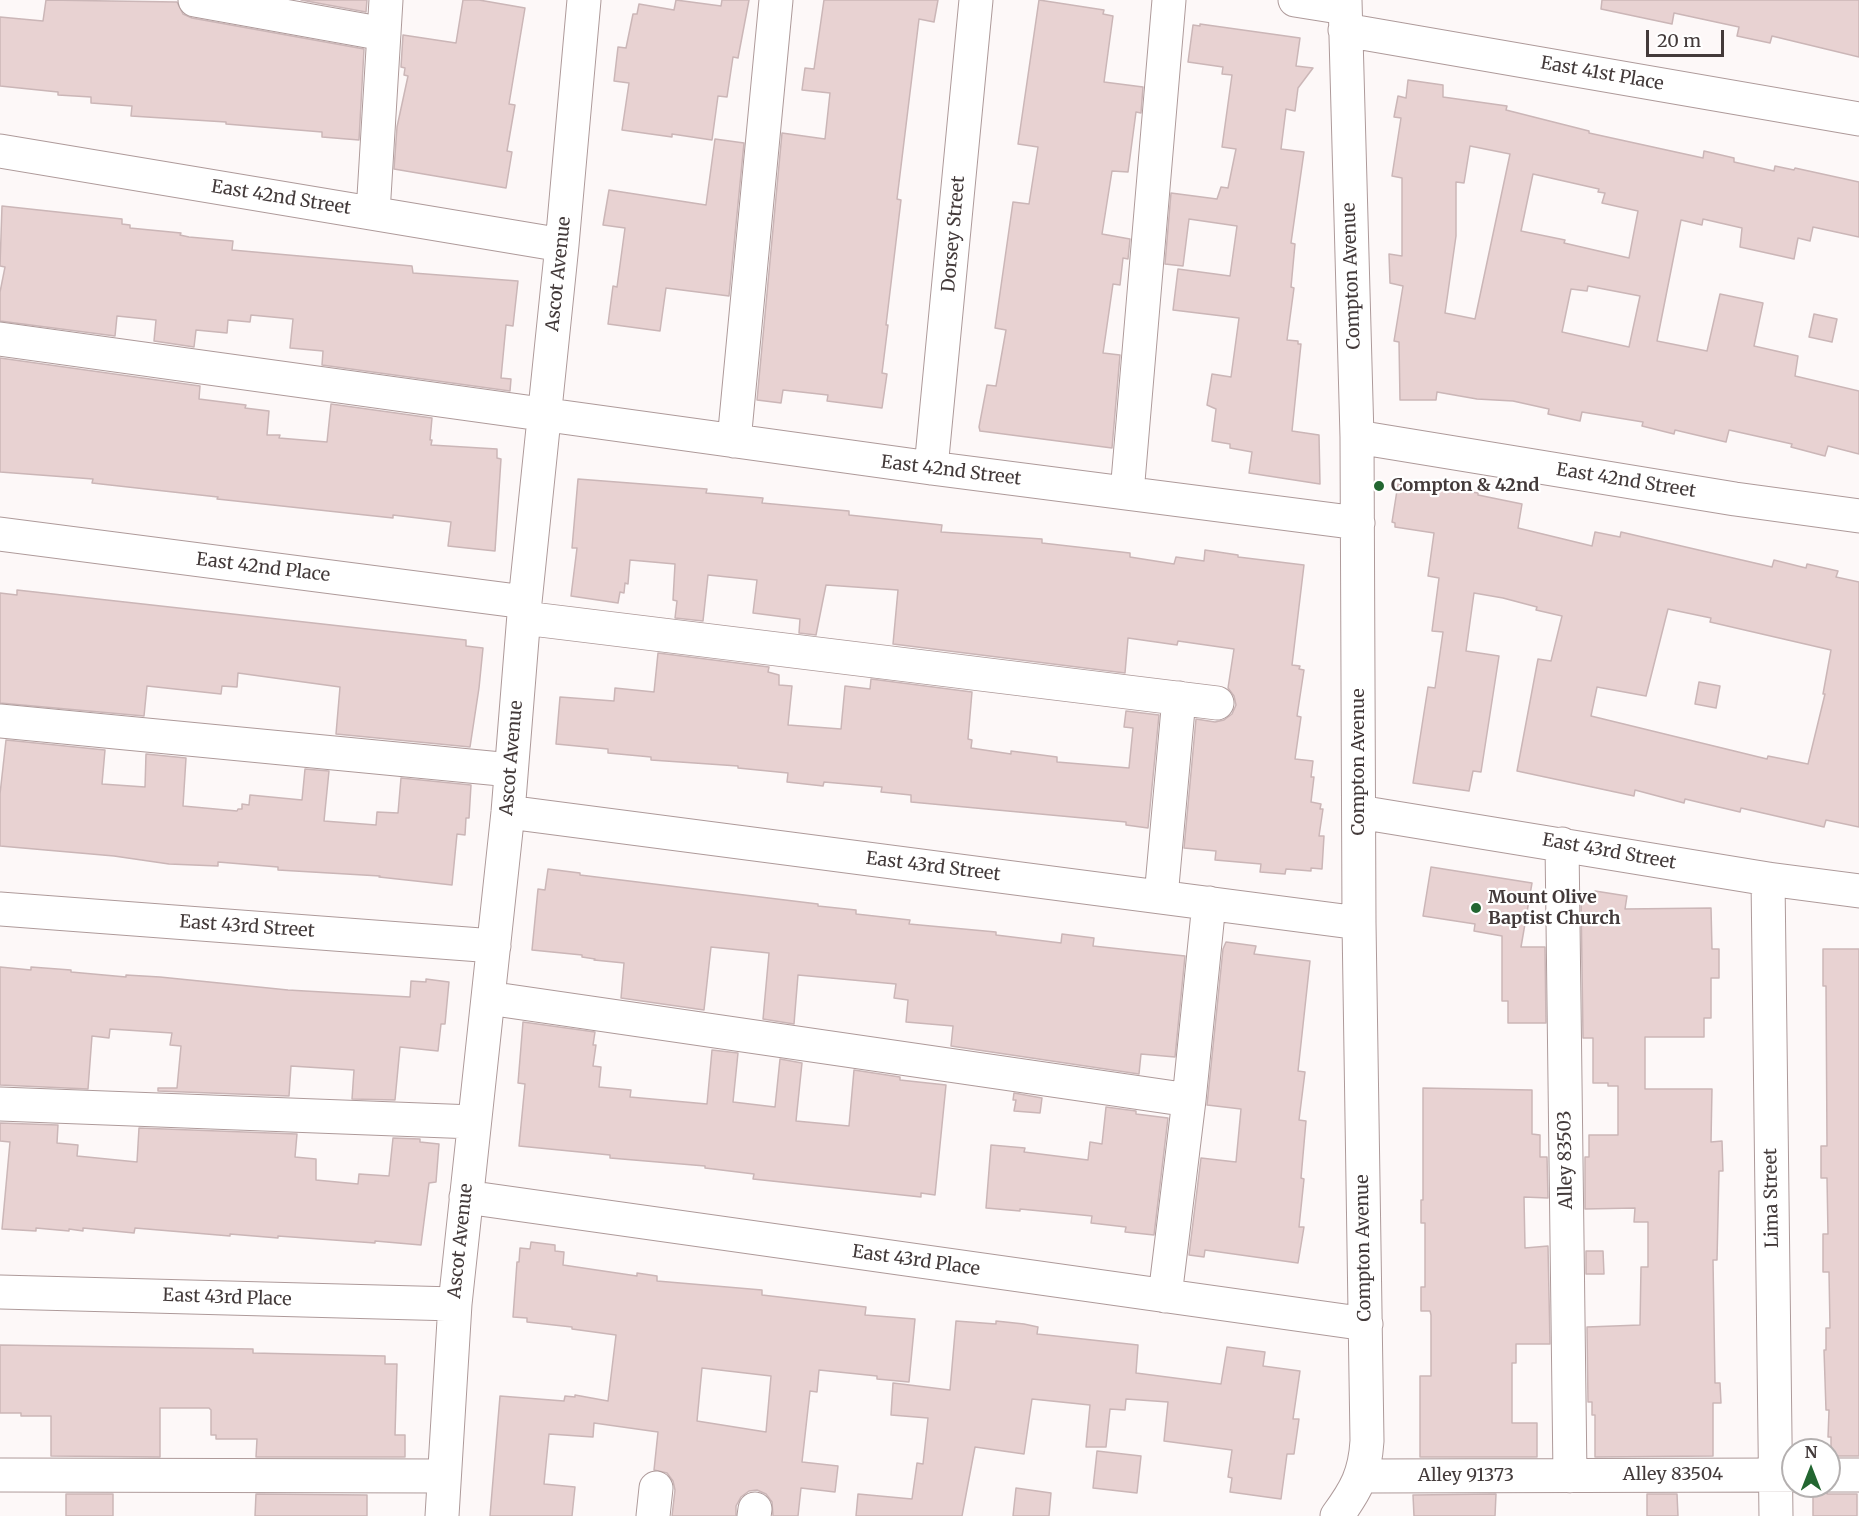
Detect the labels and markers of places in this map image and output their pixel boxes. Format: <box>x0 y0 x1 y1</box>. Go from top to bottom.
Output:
place label: Compton & 42nd <box>1391 475 1539 497</box>
marker: Compton & 42nd <box>1372 479 1386 493</box>
place label: Mount Olive Baptist Church <box>1488 887 1620 930</box>
marker: Mount Olive Baptist Church <box>1469 901 1483 915</box>

